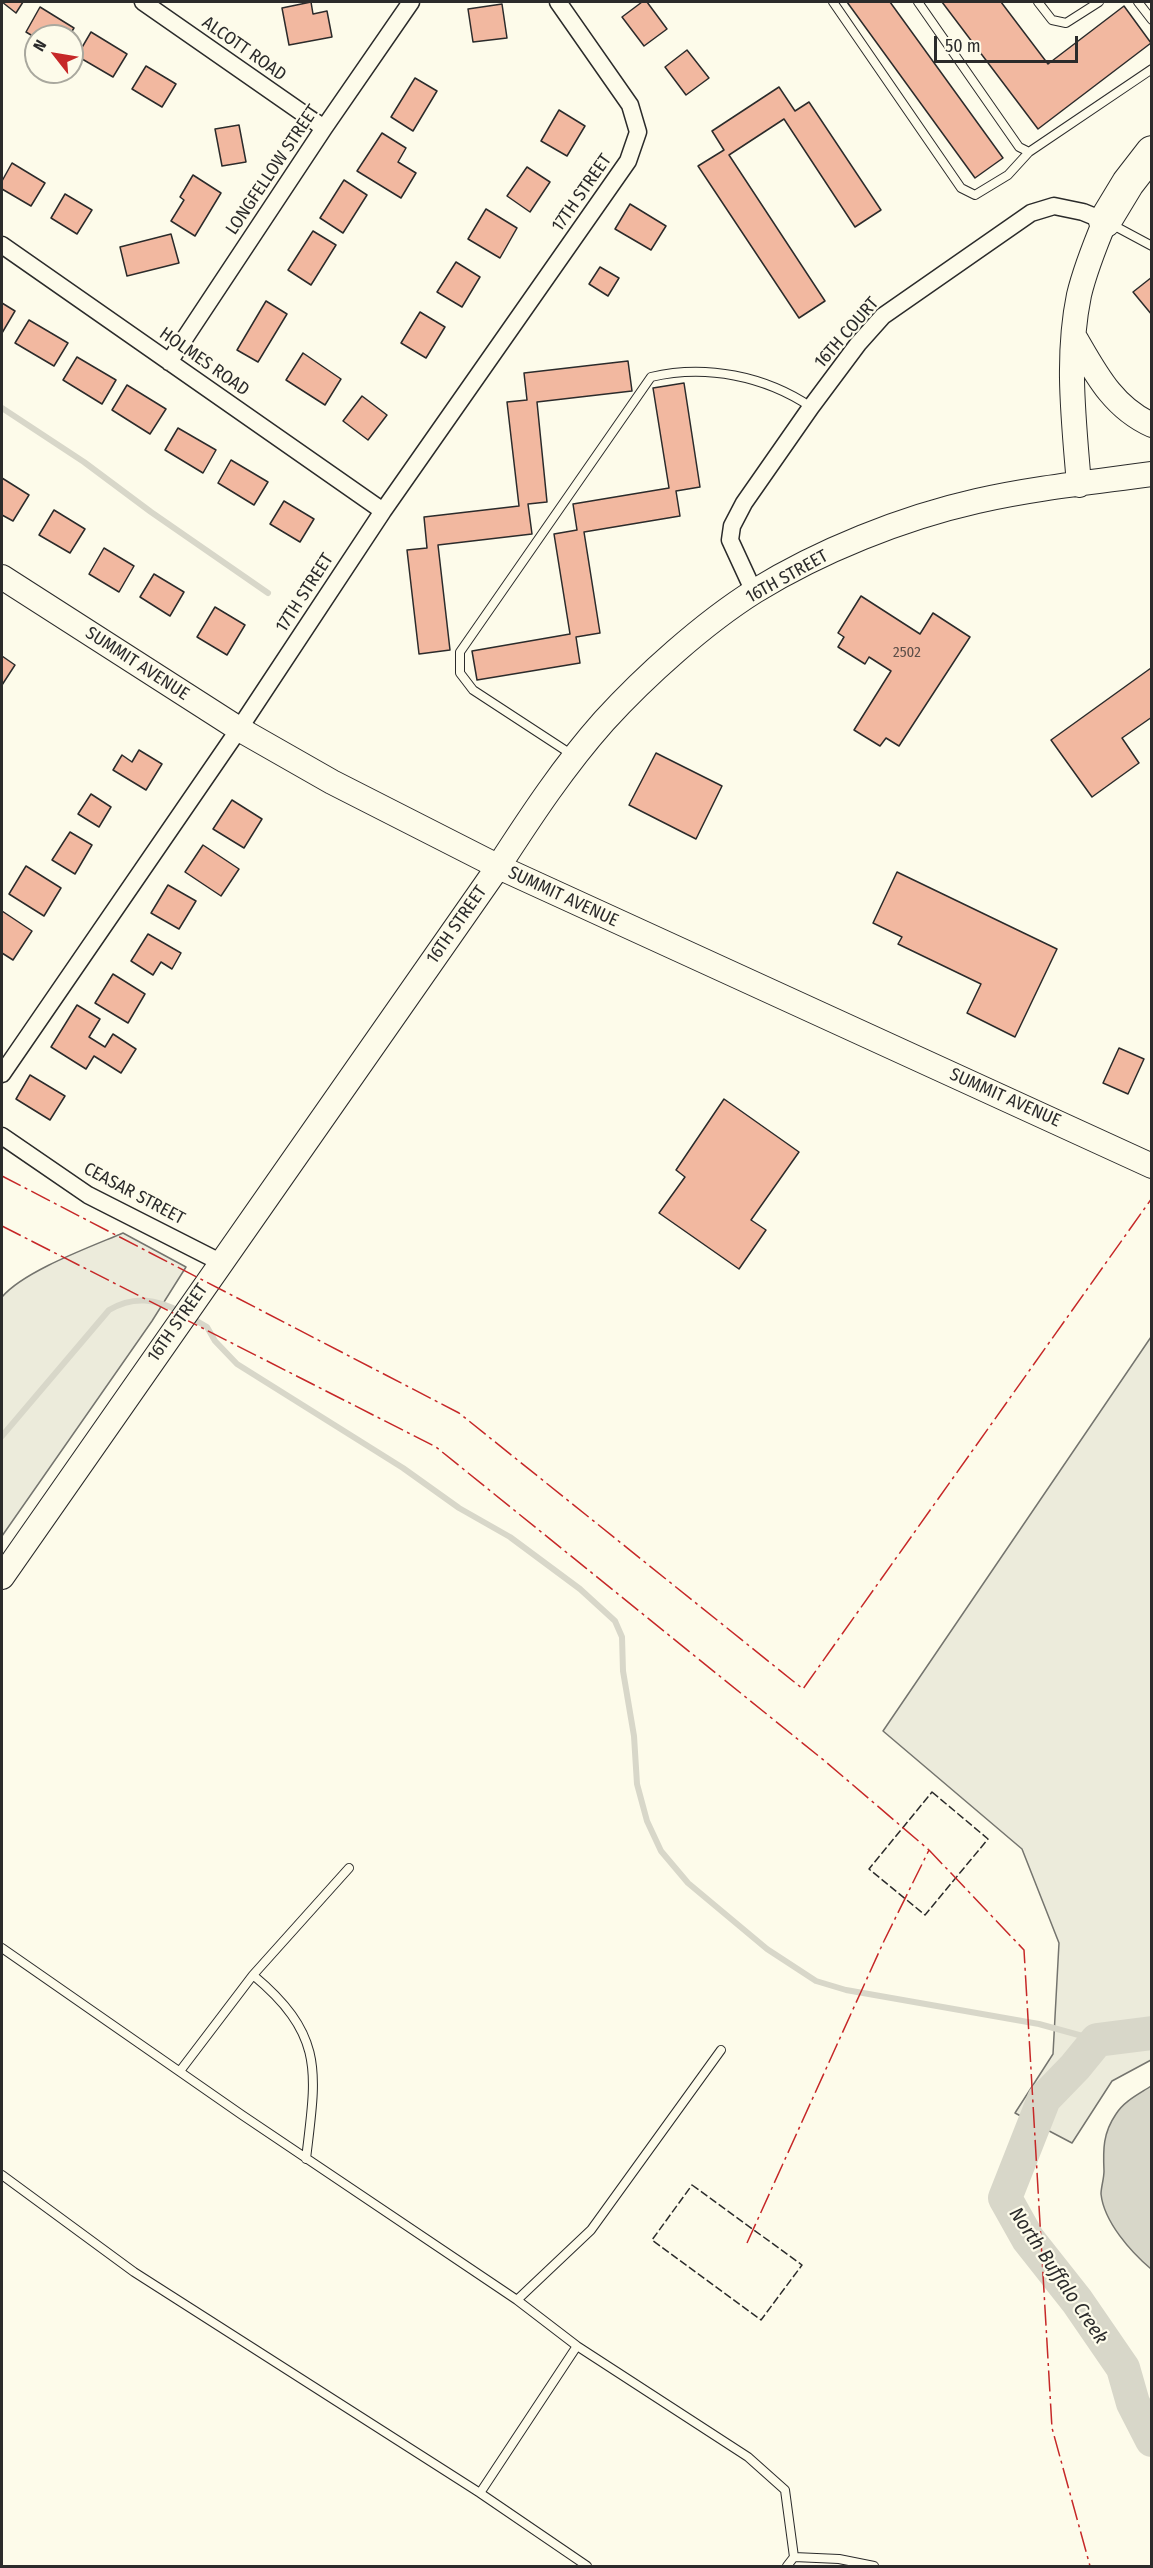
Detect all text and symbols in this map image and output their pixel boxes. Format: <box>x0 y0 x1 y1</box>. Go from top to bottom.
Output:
street label: ALCOTT ROAD <box>198 12 290 86</box>
north arrow <box>24 24 84 84</box>
scale bar <box>937 24 1081 62</box>
text: 50 m <box>945 35 981 57</box>
text: N <box>29 36 50 55</box>
street label: LONGFELLOW STREET <box>222 101 324 239</box>
street label: 17TH STREET <box>547 150 617 236</box>
street label: 16TH COURT <box>810 293 884 373</box>
street label: HOLMES ROAD <box>155 323 253 401</box>
street label: 16TH STREET <box>742 546 832 608</box>
street label: 17TH STREET <box>272 550 338 636</box>
street label: SUMMIT AVENUE <box>81 622 193 706</box>
house number: 2502 <box>893 644 921 662</box>
street label: SUMMIT AVENUE <box>504 862 622 932</box>
street label: 16TH STREET <box>422 882 492 968</box>
street label: SUMMIT AVENUE <box>946 1064 1064 1132</box>
street label: CEASAR STREET <box>80 1158 188 1230</box>
street label: 16TH STREET <box>143 1280 213 1366</box>
water label: North Buffalo Creek <box>1003 2203 1113 2349</box>

